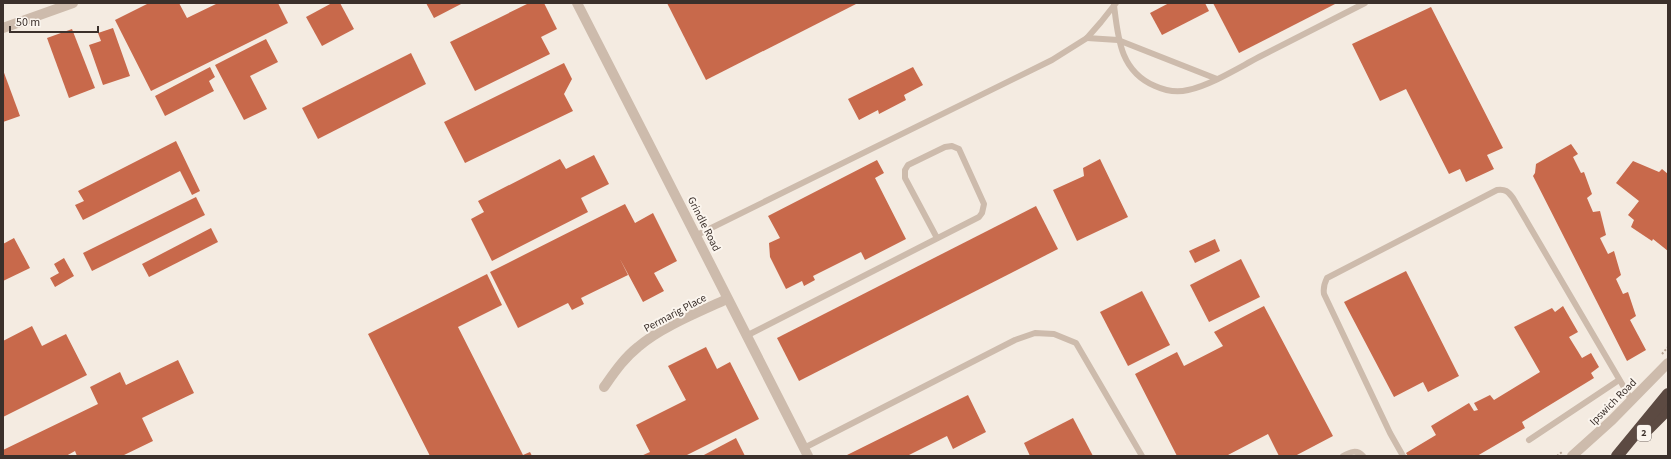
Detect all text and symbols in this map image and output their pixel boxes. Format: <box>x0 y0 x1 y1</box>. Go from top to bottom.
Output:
scale bar <box>10 8 98 34</box>
text: 50 m <box>16 14 40 31</box>
street label: Grindle Road <box>684 194 724 254</box>
street label: Permarig Place <box>641 290 709 336</box>
street label: Ipswich Road <box>1586 375 1640 429</box>
road number: 2 <box>1637 425 1651 441</box>

